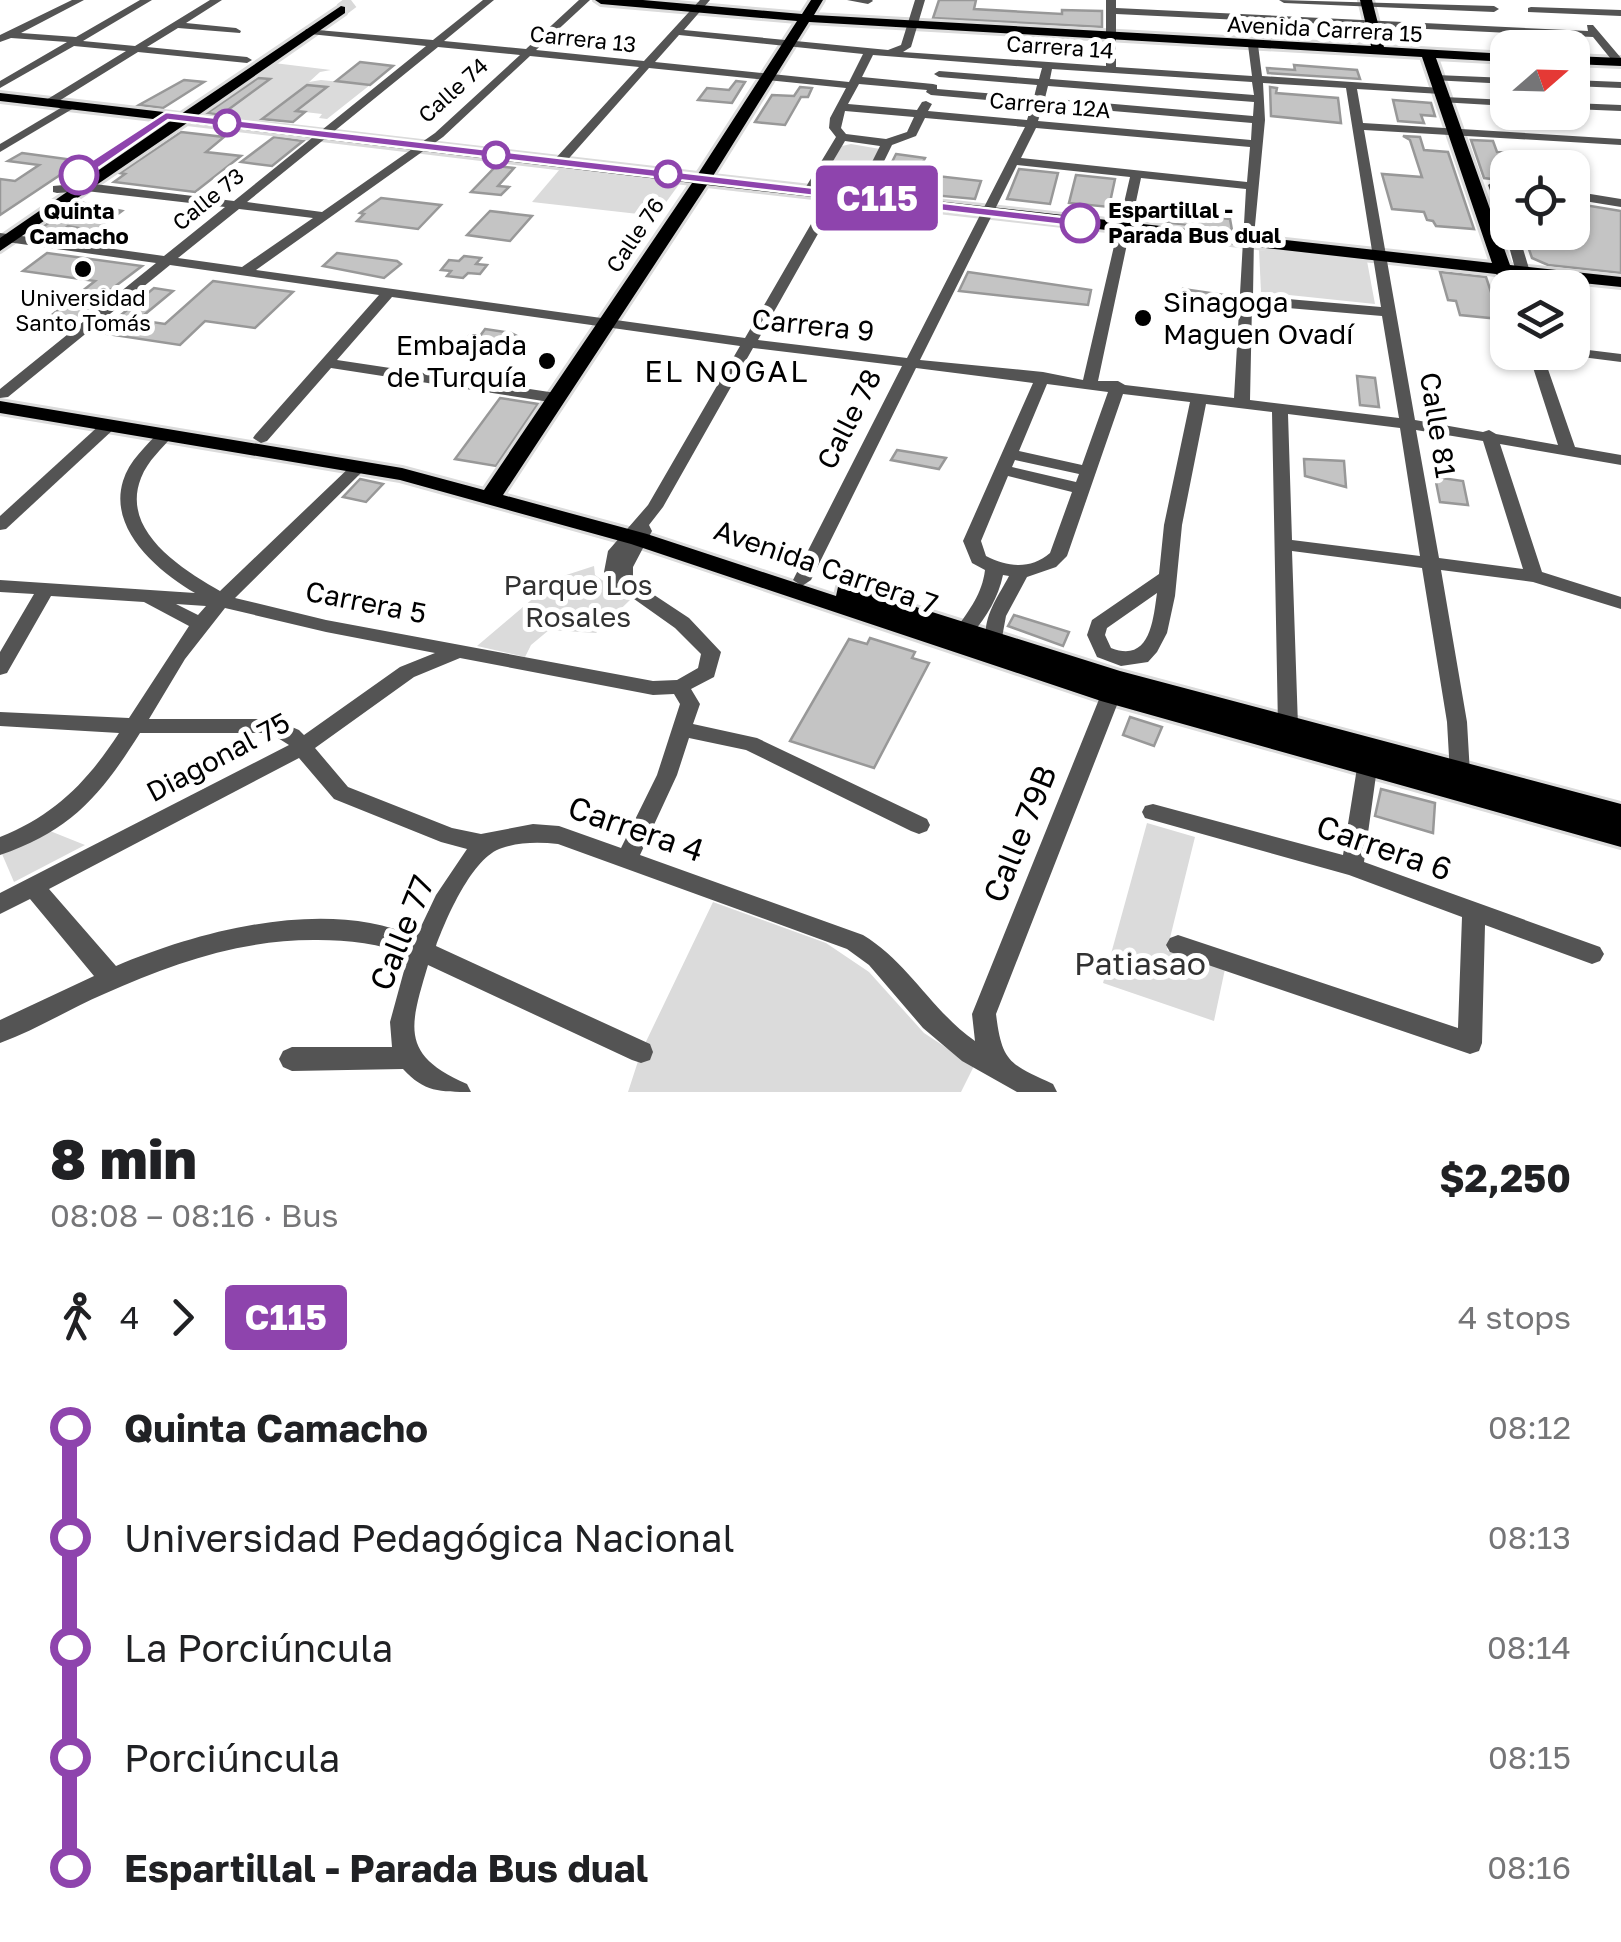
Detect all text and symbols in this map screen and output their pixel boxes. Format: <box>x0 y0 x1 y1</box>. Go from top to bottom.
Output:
street label: Avenida Carrera 15 <box>1227 10 1423 47</box>
street label: Carrera 13 <box>528 19 638 58</box>
street label: Carrera 14 <box>1005 29 1115 64</box>
north arrow <box>1490 30 1590 130</box>
map controls <box>1490 30 1590 370</box>
street label: Calle 74 <box>412 51 493 128</box>
street label: Carrera 12A <box>988 86 1112 123</box>
unlabelled marker <box>214 110 240 136</box>
unlabelled marker <box>483 142 509 168</box>
button: locate <box>1490 150 1590 250</box>
marker: Quinta Camacho <box>60 156 98 194</box>
unlabelled marker <box>655 161 681 187</box>
street label: Calle 73 <box>167 162 249 236</box>
line badge: C115 <box>807 166 947 230</box>
text: C115 <box>836 177 918 219</box>
street label: Calle 76 <box>600 192 669 277</box>
place label: Espartillal - Parada Bus dual <box>1108 196 1281 248</box>
place label: Quinta Camacho <box>29 197 129 249</box>
marker: Espartillal - Parada Bus dual <box>1061 204 1099 242</box>
marker: Universidad Santo Tomás <box>72 258 94 280</box>
button: layers <box>1490 270 1590 370</box>
place label: Universidad Santo Tomás <box>15 284 151 336</box>
place label: Sinagoga Maguen Ovadí <box>1163 285 1355 350</box>
street label: Carrera 9 <box>750 302 876 347</box>
marker: Sinagoga Maguen Ovadí <box>1132 307 1154 329</box>
place label: Embajada de Turquía <box>387 328 527 393</box>
marker: Embajada de Turquía <box>536 350 558 372</box>
district label: EL NOGAL <box>644 353 810 389</box>
street label: Calle 78 <box>809 363 888 474</box>
street label: Calle 81 <box>1414 370 1463 480</box>
street label: Avenida Carrera 7 <box>710 513 942 620</box>
park label: Parque Los Rosales <box>503 568 653 633</box>
street label: Carrera 5 <box>303 574 429 629</box>
street label: Diagonal 75 <box>141 705 295 808</box>
street label: Calle 79B <box>974 760 1064 908</box>
street label: Carrera 4 <box>564 787 709 869</box>
street label: Carrera 6 <box>1312 806 1457 888</box>
street label: Calle 77 <box>361 870 441 996</box>
park label: Patiasao <box>1074 944 1206 982</box>
text: 8 min <box>50 1125 197 1191</box>
text: $2,250 <box>1439 1155 1571 1200</box>
text: 08:08 – 08:16 · Bus <box>50 1196 338 1234</box>
icon: walk <box>50 1290 105 1345</box>
icon: forward <box>155 1290 210 1345</box>
text: C115 <box>245 1296 327 1338</box>
text: 4 <box>120 1298 140 1336</box>
text: 4 stops <box>1458 1298 1571 1336</box>
text: Quinta Camacho <box>124 1405 428 1450</box>
text: 08:12 <box>1488 1408 1571 1446</box>
text: Universidad Pedagógica Nacional <box>124 1515 735 1560</box>
text: 08:13 <box>1488 1518 1571 1556</box>
text: La Porciúncula <box>124 1625 393 1670</box>
text: 08:14 <box>1487 1628 1571 1666</box>
text: Porciúncula <box>124 1735 340 1780</box>
text: 08:15 <box>1488 1738 1571 1776</box>
text: Espartillal - Parada Bus dual <box>124 1845 648 1890</box>
text: 08:16 <box>1487 1848 1571 1886</box>

